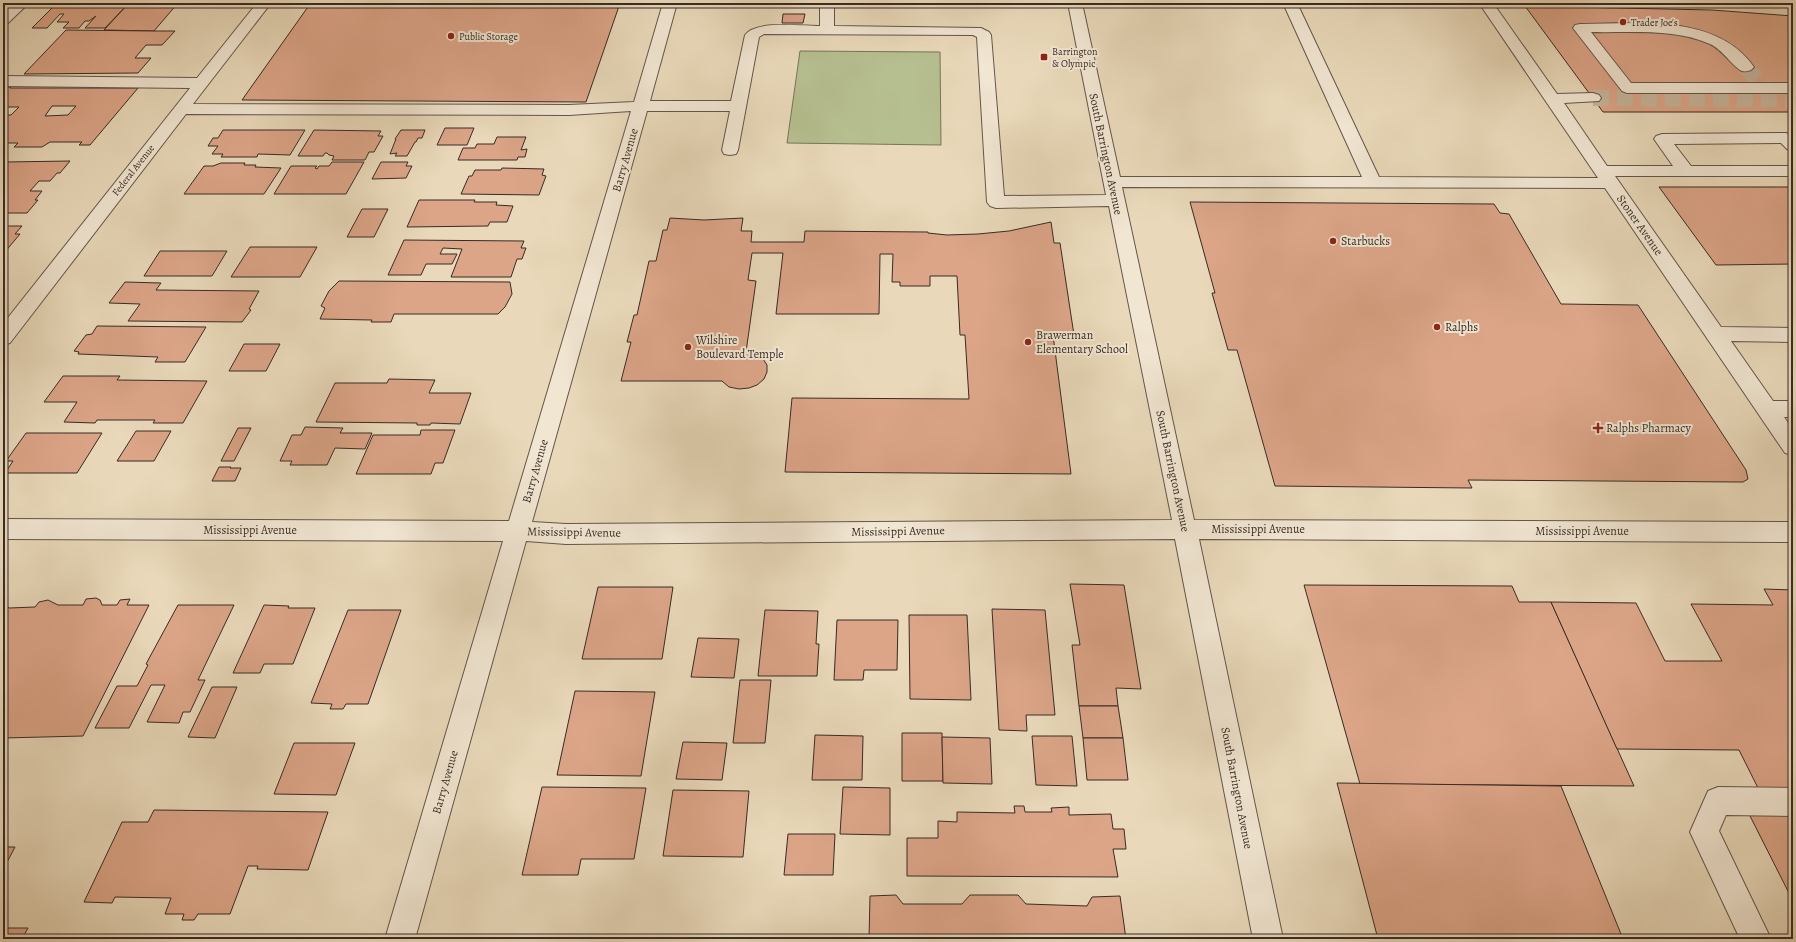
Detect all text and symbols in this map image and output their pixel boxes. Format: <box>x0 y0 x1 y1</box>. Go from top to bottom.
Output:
place label: Trader Joe's <box>1631 16 1678 29</box>
marker: Trader Joe's <box>1618 17 1628 27</box>
place label: Public Storage <box>459 30 518 43</box>
marker: Public Storage <box>446 31 456 41</box>
place label: Barrington & Olympic <box>1052 45 1098 71</box>
marker: Barrington & Olympic <box>1039 52 1049 62</box>
street label: South Barrington Avenue <box>1085 92 1127 216</box>
street label: Barry Avenue <box>608 126 642 194</box>
street label: Federal Avenue <box>109 141 157 198</box>
street label: Stoner Avenue <box>1613 191 1667 259</box>
place label: Starbucks <box>1341 233 1390 249</box>
marker: Starbucks <box>1328 236 1338 246</box>
place label: Ralphs <box>1445 319 1478 335</box>
marker: Ralphs <box>1432 322 1442 332</box>
place label: Brawerman Elementary School <box>1036 327 1128 357</box>
place label: Wilshire Boulevard Temple <box>695 332 784 362</box>
marker: Brawerman Elementary School <box>1023 337 1033 347</box>
marker: Wilshire Boulevard Temple <box>683 342 693 352</box>
street label: South Barrington Avenue <box>1152 409 1194 533</box>
place label: Ralphs Pharmacy <box>1606 420 1691 436</box>
marker: Ralphs Pharmacy <box>1593 423 1603 433</box>
street label: Barry Avenue <box>518 437 552 505</box>
street label: Mississippi Avenue <box>1211 521 1305 537</box>
street label: Mississippi Avenue <box>203 522 297 538</box>
street label: Mississippi Avenue <box>851 522 945 540</box>
street label: Mississippi Avenue <box>527 523 621 541</box>
street label: Mississippi Avenue <box>1535 523 1629 539</box>
street label: South Barrington Avenue <box>1217 726 1257 850</box>
street label: Barry Avenue <box>428 748 462 816</box>

